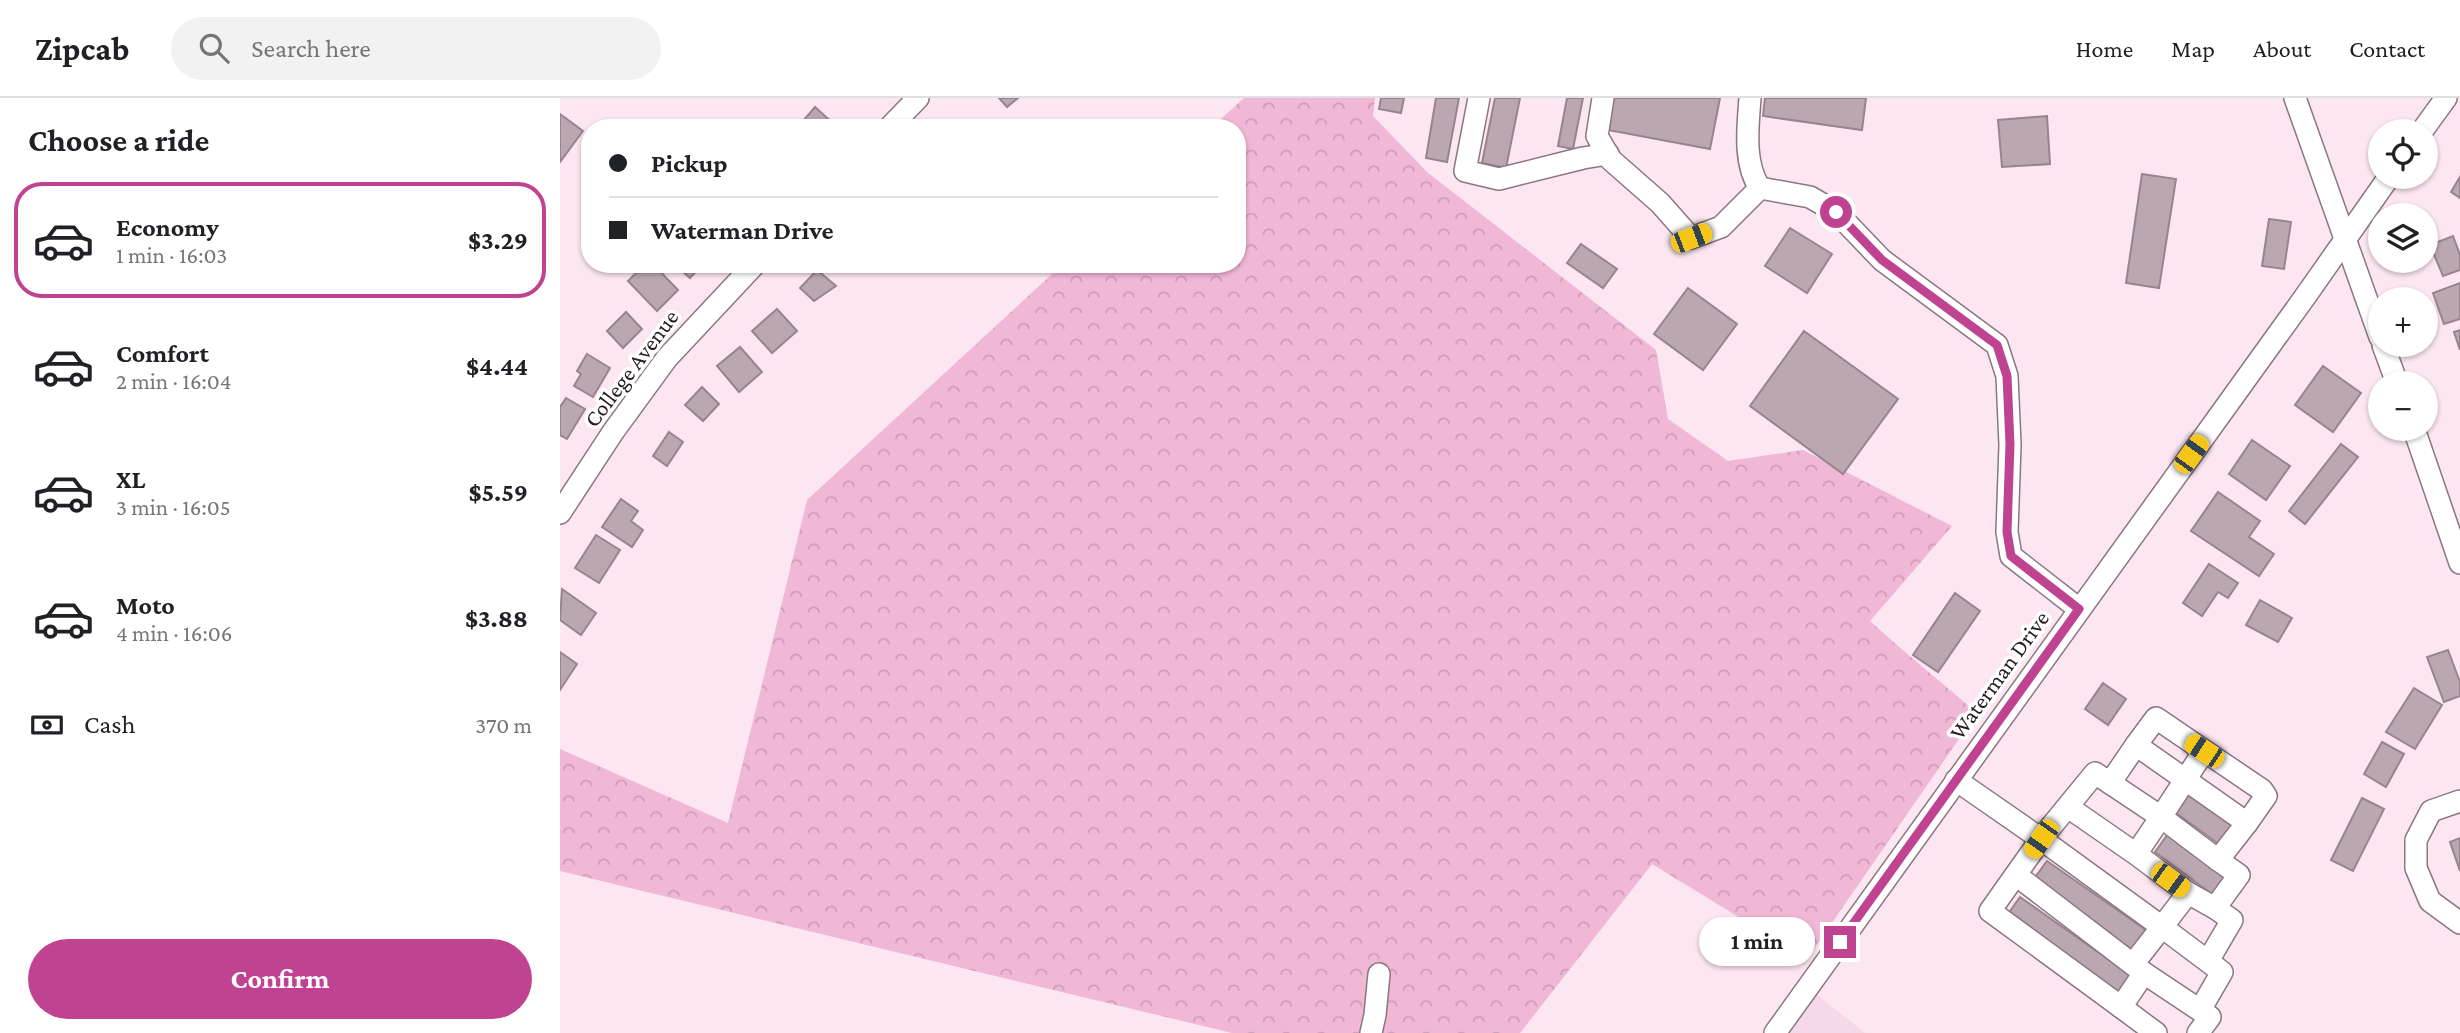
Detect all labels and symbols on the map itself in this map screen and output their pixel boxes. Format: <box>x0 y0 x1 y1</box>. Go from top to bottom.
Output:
route start <box>1820 196 1852 228</box>
car <box>1668 221 1715 255</box>
street label: College Avenue <box>578 304 684 432</box>
car <box>2171 431 2212 477</box>
street label: Waterman Drive <box>1944 606 2054 744</box>
car <box>2181 731 2228 771</box>
car <box>2021 816 2062 862</box>
car <box>2147 859 2194 901</box>
callout: 1 min <box>1700 918 1816 966</box>
route end <box>1824 926 1856 958</box>

